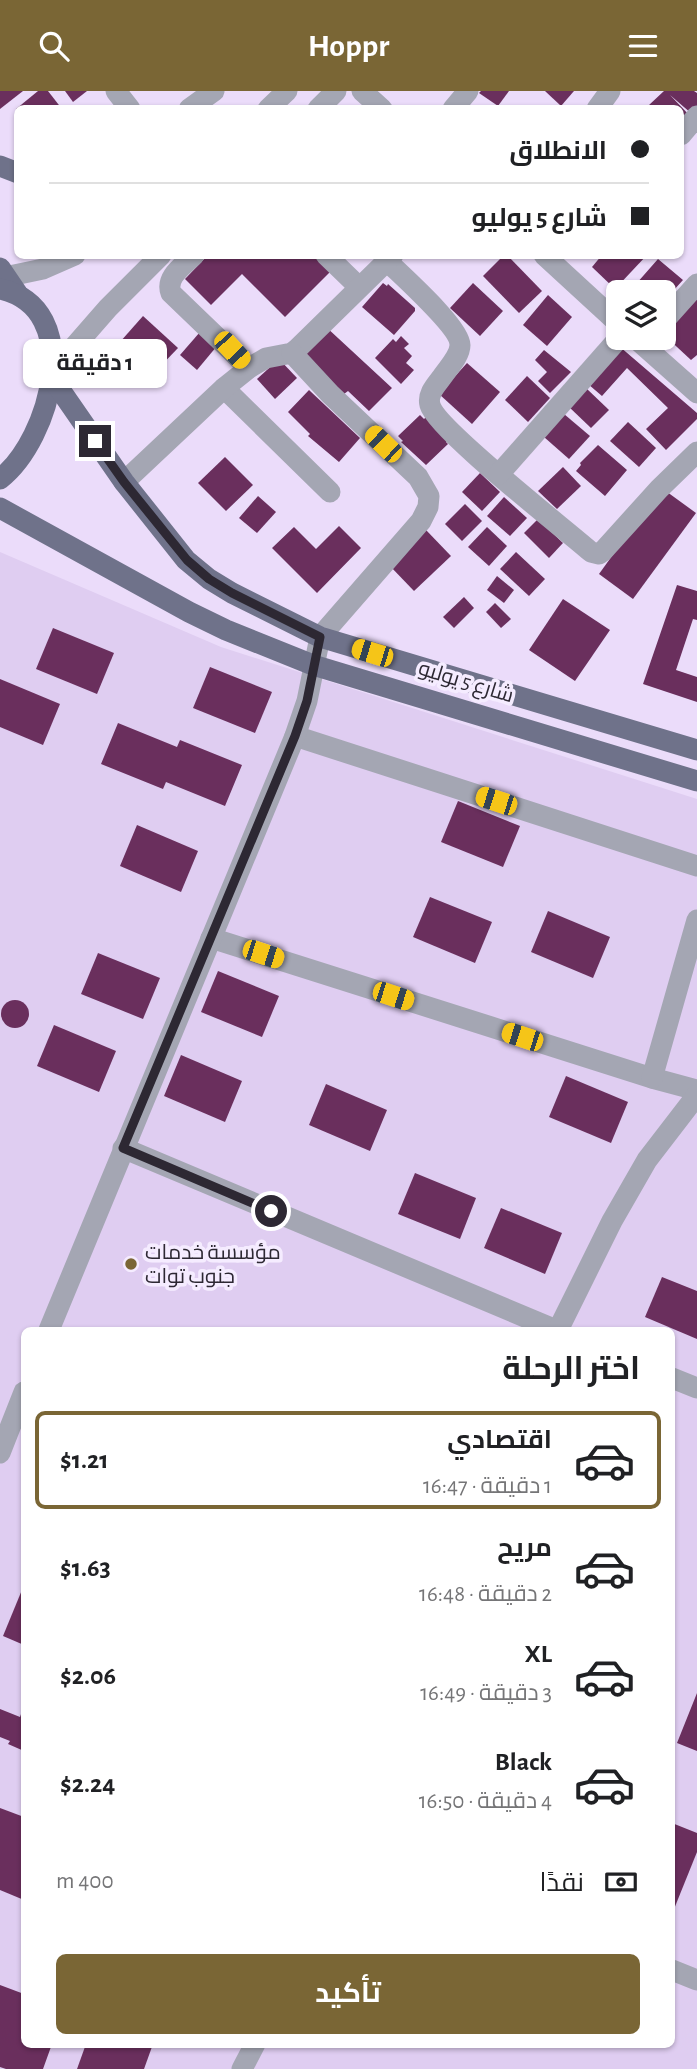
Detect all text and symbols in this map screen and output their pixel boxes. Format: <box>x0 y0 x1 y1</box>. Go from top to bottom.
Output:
icon: search <box>35 27 73 65</box>
icon: menu <box>624 27 662 65</box>
text: Hoppr <box>308 30 389 62</box>
text: الانطلاق <box>509 138 607 164</box>
text: شارع 5 يوليو <box>471 205 607 231</box>
map controls <box>606 280 676 350</box>
button: layers <box>606 280 676 350</box>
car <box>210 327 255 373</box>
callout: 1 دقيقة <box>23 339 167 389</box>
text: 1 دقيقة <box>57 352 133 375</box>
car <box>361 422 406 466</box>
route end <box>79 425 111 457</box>
car <box>349 637 396 669</box>
street label: شارع 5 يوليو <box>415 658 516 709</box>
car <box>473 785 520 817</box>
car <box>240 938 287 970</box>
car <box>370 980 417 1012</box>
car <box>499 1021 546 1053</box>
route start <box>255 1195 287 1227</box>
place label: مؤسسة خدمات جنوب توات <box>145 1242 281 1288</box>
marker: مؤسسة خدمات جنوب توات <box>123 1256 139 1272</box>
text: اختر الرحلة <box>502 1353 640 1385</box>
text: اقتصادي <box>447 1427 552 1453</box>
icon: car <box>573 1429 636 1492</box>
text: $1.21 <box>60 1447 109 1473</box>
text: 1 دقيقة · 16:47 <box>423 1475 552 1498</box>
text: مريح <box>497 1535 552 1561</box>
icon: car <box>573 1537 636 1600</box>
text: $1.63 <box>60 1555 111 1581</box>
text: 2 دقيقة · 16:48 <box>419 1583 552 1606</box>
text: XL <box>525 1641 552 1667</box>
icon: car <box>573 1645 636 1708</box>
text: $2.06 <box>60 1663 116 1689</box>
text: 3 دقيقة · 16:49 <box>420 1682 552 1705</box>
text: Black <box>495 1749 552 1775</box>
icon: car <box>573 1753 636 1816</box>
text: $2.24 <box>60 1771 115 1797</box>
text: 4 دقيقة · 16:50 <box>419 1790 552 1813</box>
icon: cash <box>602 1863 640 1901</box>
text: 400 m <box>56 1870 114 1893</box>
text: نقدًا <box>540 1870 584 1896</box>
button: تأكيد <box>56 1954 640 2034</box>

